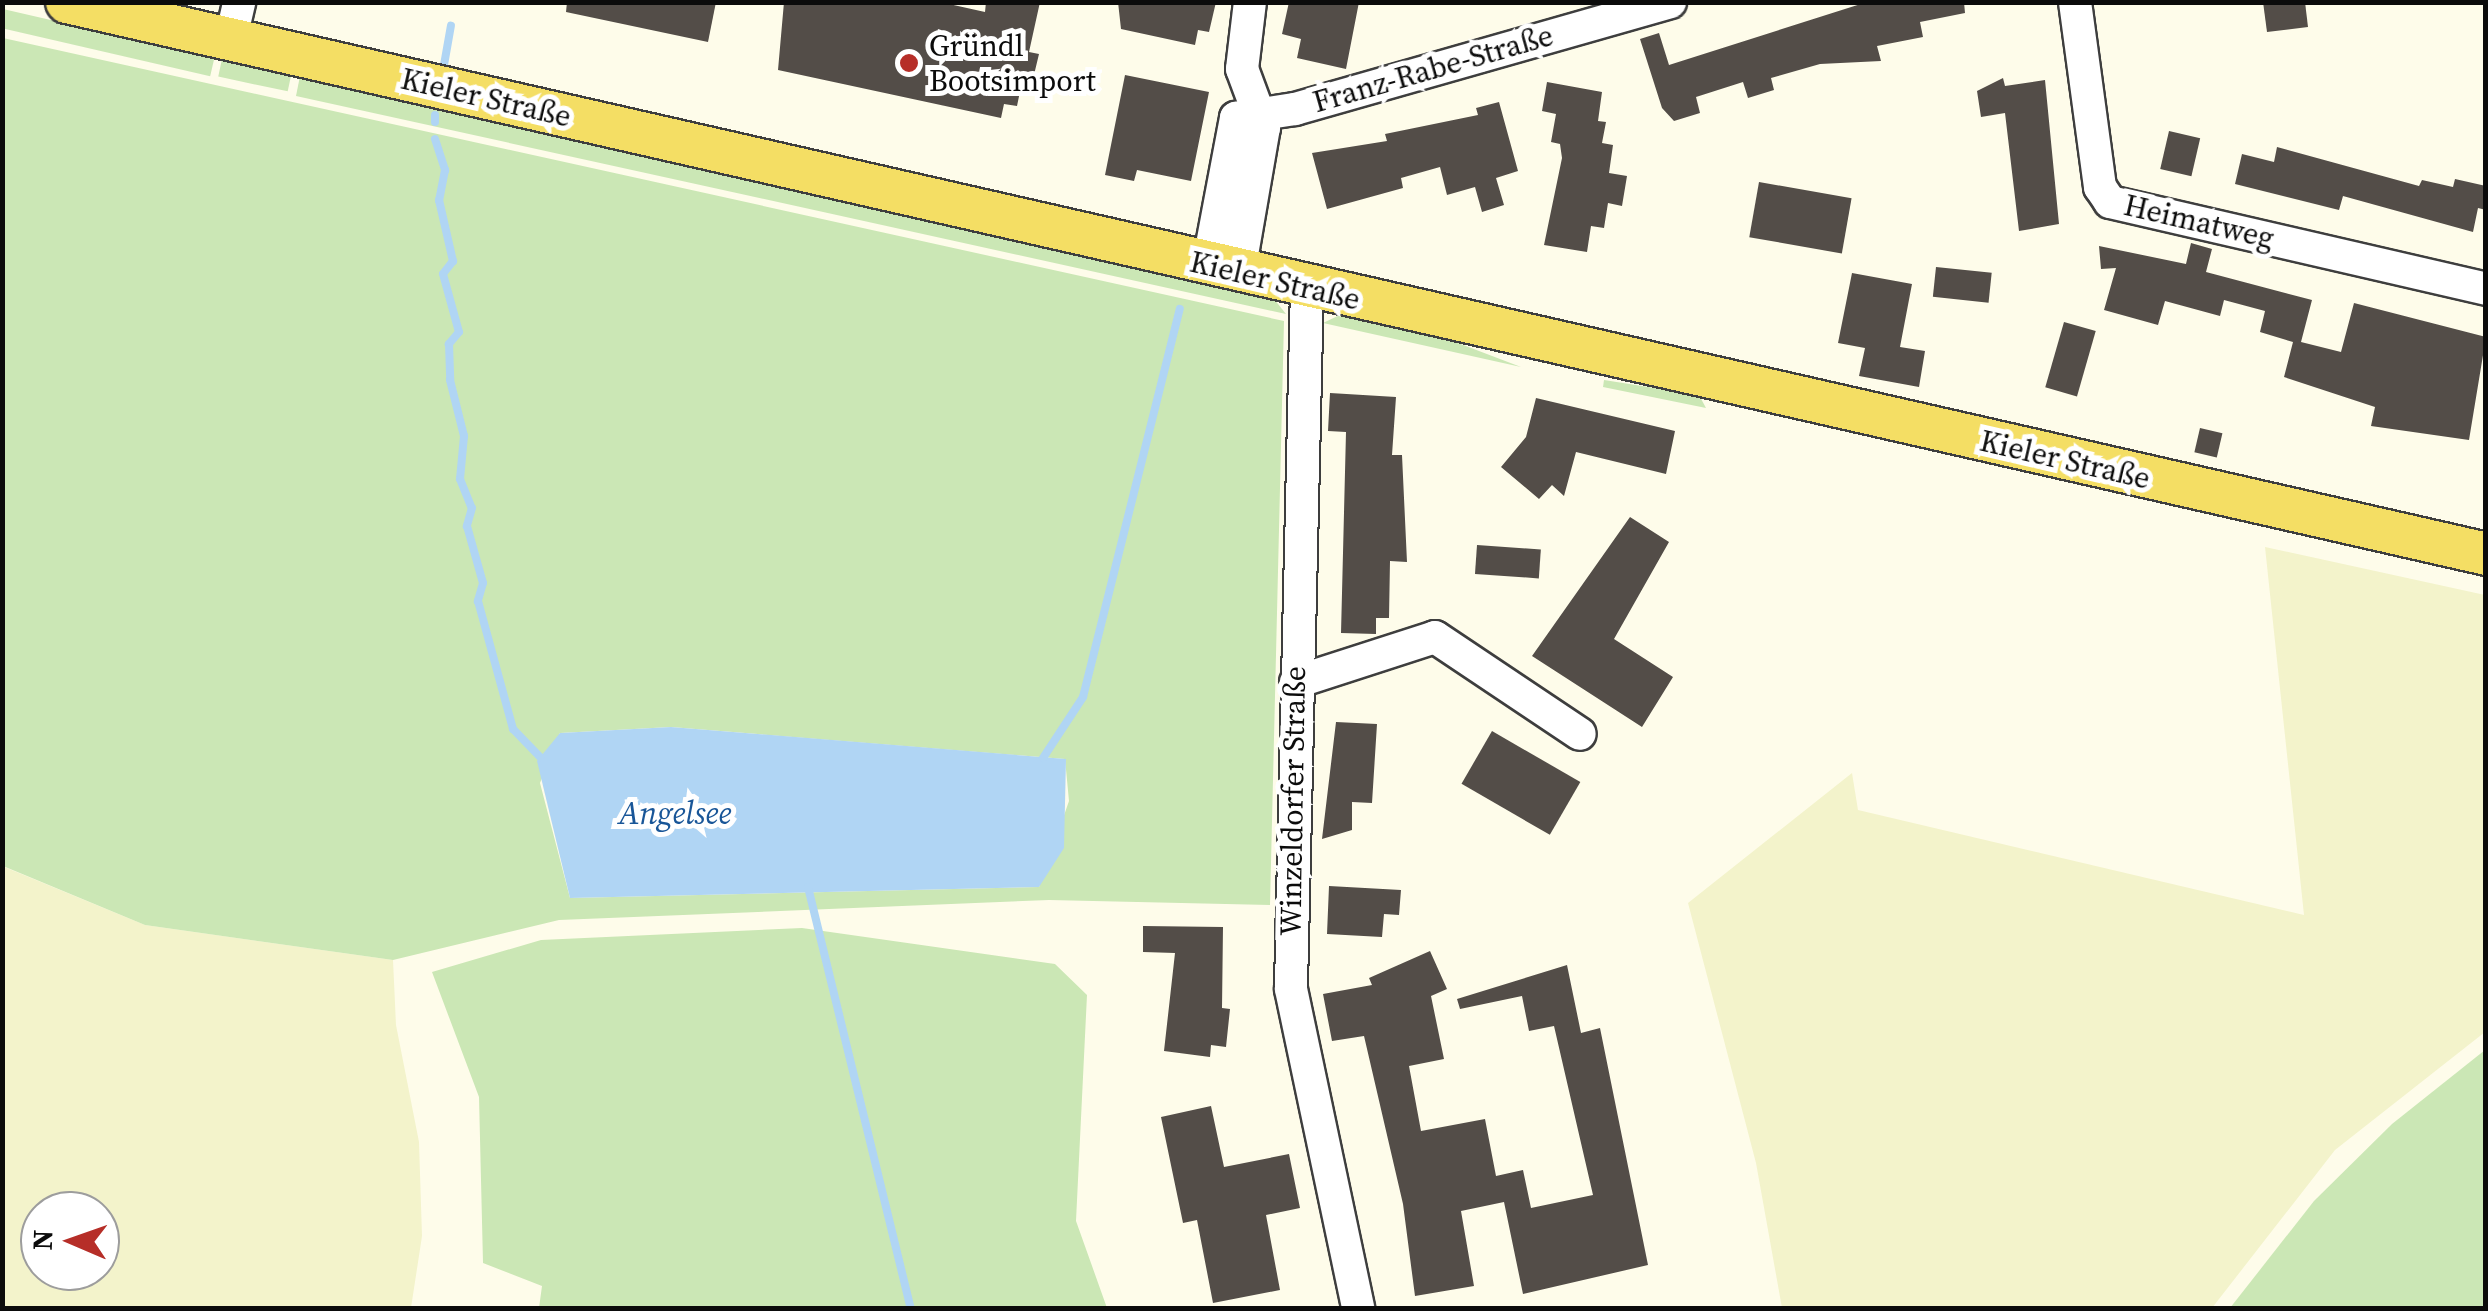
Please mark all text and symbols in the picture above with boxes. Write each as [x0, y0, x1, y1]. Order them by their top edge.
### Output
street label: Franz-Rabe-Straße [1309, 18, 1557, 120]
place label: Gründl Bootsimport [929, 28, 1096, 98]
marker: Gründl Bootsimport [898, 52, 920, 74]
street label: Kieler Straße [397, 61, 575, 135]
street label: Heimatweg [2121, 187, 2277, 257]
street label: Kieler Straße [1186, 244, 1364, 318]
street label: Kieler Straße [1976, 423, 2154, 497]
street label: Winzeldorfer Straße [1273, 666, 1313, 936]
water label: Angelsee [619, 794, 731, 832]
north arrow [20, 1191, 120, 1291]
text: N [23, 1229, 61, 1251]

